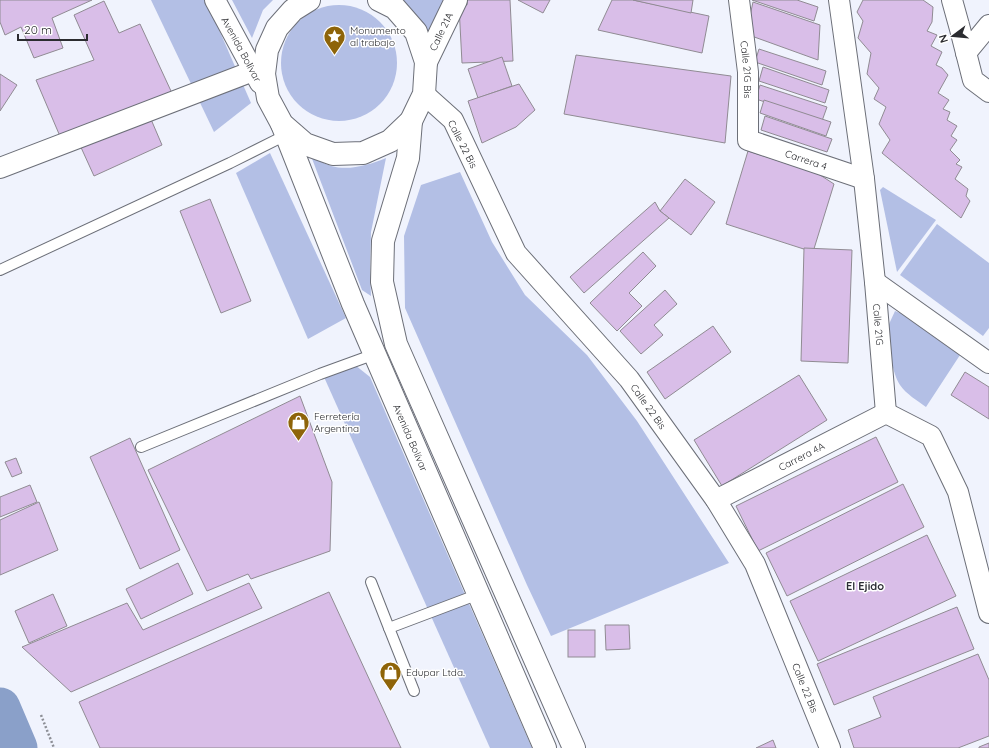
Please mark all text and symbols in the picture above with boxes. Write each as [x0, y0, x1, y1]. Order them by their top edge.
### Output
street label: Calle 21A [426, 10, 456, 53]
street label: Avenida Bolívar [218, 15, 264, 84]
scale bar [18, 16, 87, 42]
north arrow [933, 16, 973, 56]
text: 20 m [24, 22, 52, 37]
place icon: Monumento al trabajo [322, 23, 348, 56]
place label: Monumento al trabajo [350, 24, 406, 49]
text: N [936, 33, 951, 45]
street label: Calle 21G Bis [737, 40, 754, 99]
street label: Calle 22 Bis [445, 118, 480, 171]
street label: Carrera 4 [783, 147, 829, 173]
street label: Calle 21G [870, 303, 886, 346]
street label: Calle 22 Bis [628, 381, 669, 432]
street label: Avenida Bolívar [390, 402, 431, 474]
shop icon: Ferretería Argentina [286, 409, 312, 442]
place label: Ferretería Argentina [314, 410, 359, 435]
street label: Carrera 4A [776, 439, 827, 474]
district label: El Ejido [846, 579, 884, 593]
shop icon: Edupar Ltda. [377, 659, 403, 692]
street label: Calle 22 Bis [789, 661, 821, 715]
place label: Edupar Ltda. [406, 666, 465, 679]

